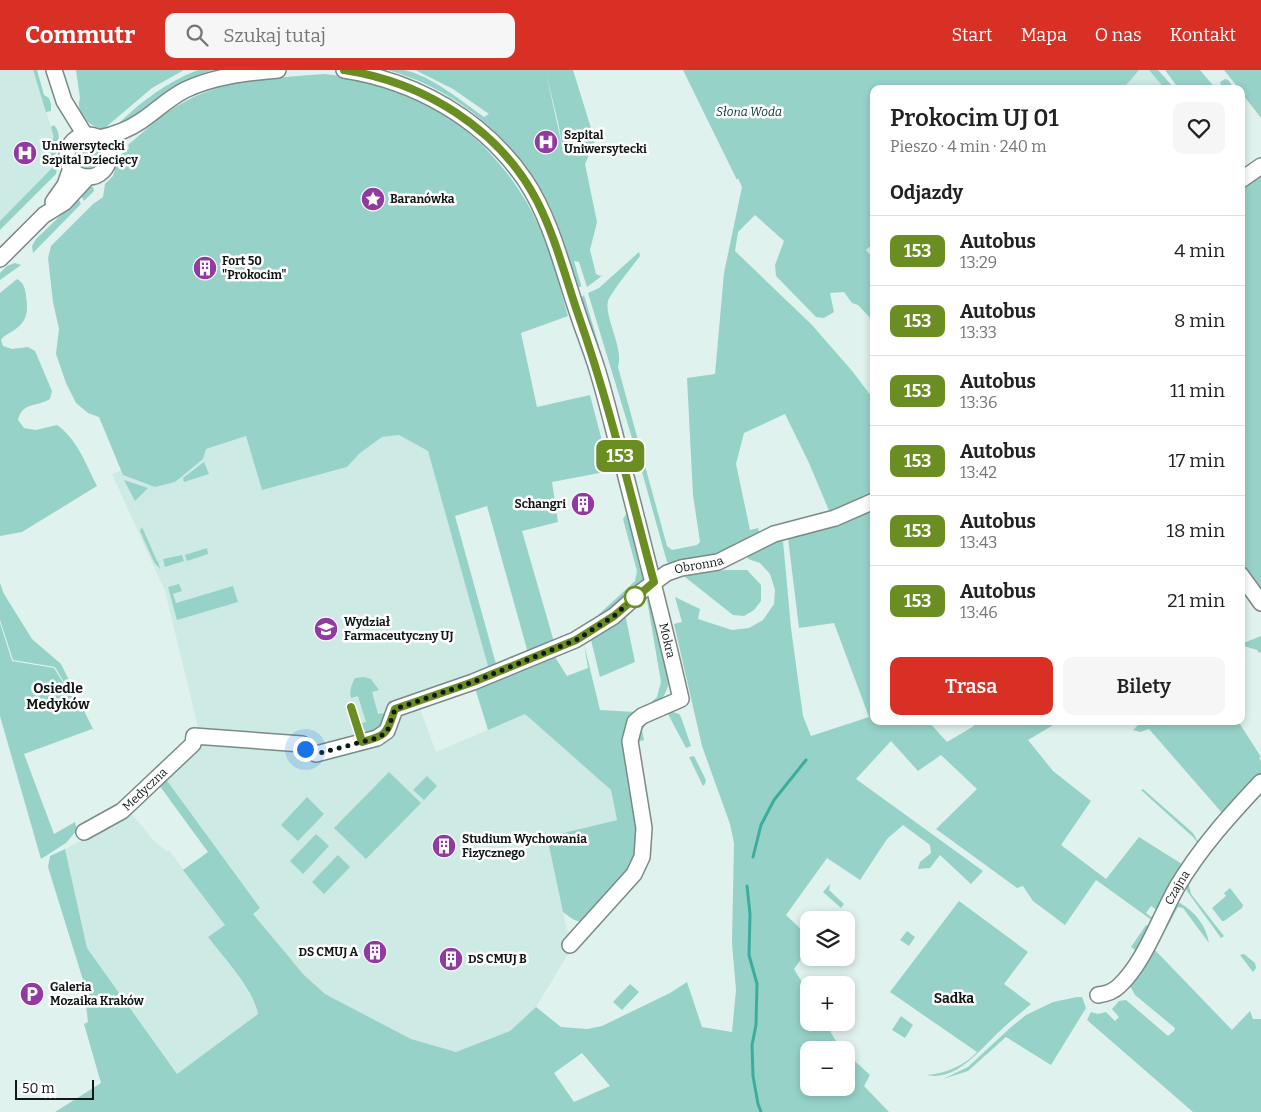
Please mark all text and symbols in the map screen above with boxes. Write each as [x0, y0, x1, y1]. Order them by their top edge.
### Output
search box [165, 13, 515, 58]
text: Commutr [25, 21, 135, 49]
icon: search [183, 21, 211, 49]
text: Szukaj tutaj [223, 24, 326, 47]
text: Start [951, 24, 993, 46]
text: Mapa [1021, 24, 1067, 46]
text: O nas [1095, 24, 1142, 46]
text: Kontakt [1170, 24, 1236, 46]
button: heart [1173, 102, 1225, 154]
text: Prokocim UJ 01 [890, 104, 1059, 132]
park label: Słona Woda [716, 105, 782, 119]
place label: Szpital Uniwersytecki [564, 128, 647, 156]
hospital icon: Szpital Uniwersytecki [533, 129, 559, 155]
text: Pieszo · 4 min · 240 m [890, 137, 1046, 156]
place label: Uniwersytecki Szpital Dziecięcy [42, 139, 138, 167]
hospital icon: Uniwersytecki Szpital Dziecięcy [12, 140, 38, 166]
text: Odjazdy [890, 181, 963, 204]
place icon: Baranówka [360, 186, 386, 212]
place label: Baranówka [390, 192, 455, 206]
text: Autobus [960, 230, 1036, 253]
text: 4 min [1174, 239, 1225, 262]
text: 153 [904, 240, 931, 262]
text: 13:29 [960, 253, 997, 272]
place label: Fort 50 "Prokocim" [222, 254, 287, 282]
building icon: Fort 50 "Prokocim" [192, 255, 218, 281]
text: Autobus [960, 300, 1036, 323]
text: 8 min [1174, 309, 1225, 332]
text: 153 [904, 310, 931, 332]
text: 13:33 [960, 323, 997, 342]
text: Autobus [960, 370, 1036, 393]
text: 11 min [1170, 379, 1225, 402]
text: 153 [904, 380, 931, 402]
text: 13:36 [960, 393, 998, 412]
line badge: 153 [591, 440, 649, 472]
text: Autobus [960, 440, 1036, 463]
text: 153 [606, 445, 634, 467]
text: 17 min [1168, 449, 1225, 472]
text: 153 [904, 450, 931, 472]
text: 13:42 [960, 463, 997, 482]
building icon: Schangri [570, 491, 596, 517]
place label: Schangri [515, 497, 566, 511]
text: Autobus [960, 510, 1036, 533]
text: 18 min [1166, 519, 1225, 542]
text: 153 [904, 520, 931, 542]
text: 13:43 [960, 533, 997, 552]
street label: Obronna [672, 553, 726, 577]
text: Autobus [960, 580, 1036, 603]
unlabelled marker [624, 586, 646, 608]
text: 21 min [1167, 589, 1225, 612]
text: 153 [904, 590, 931, 612]
text: 13:46 [960, 603, 998, 622]
place label: Wydział Farmaceutyczny UJ [344, 615, 454, 643]
school or university icon: Wydział Farmaceutyczny UJ [313, 616, 339, 642]
street label: Mokra [656, 622, 678, 660]
button: Trasa [890, 657, 1053, 715]
button: Bilety [1063, 657, 1225, 715]
district label: Osiedle Medyków [26, 680, 90, 713]
your location [293, 737, 318, 762]
street label: Medyczna [120, 765, 171, 814]
place label: Studium Wychowania Fizycznego [462, 832, 587, 860]
building icon: Studium Wychowania Fizycznego [431, 833, 457, 859]
street label: Czajna [1162, 867, 1193, 907]
map controls [800, 911, 855, 1096]
button: layers [800, 911, 855, 966]
building icon: DS CMUJ A [362, 939, 388, 965]
place label: DS CMUJ A [298, 945, 358, 959]
building icon: DS CMUJ B [438, 946, 464, 972]
place label: DS CMUJ B [468, 952, 527, 966]
button: + [800, 976, 855, 1031]
place label: Galeria Mozaika Kraków [50, 980, 145, 1008]
parking icon: Galeria Mozaika Kraków [19, 981, 45, 1007]
district label: Sadka [934, 990, 974, 1007]
button: − [800, 1041, 855, 1096]
scale bar [15, 1077, 94, 1100]
text: 50 m [22, 1080, 55, 1097]

